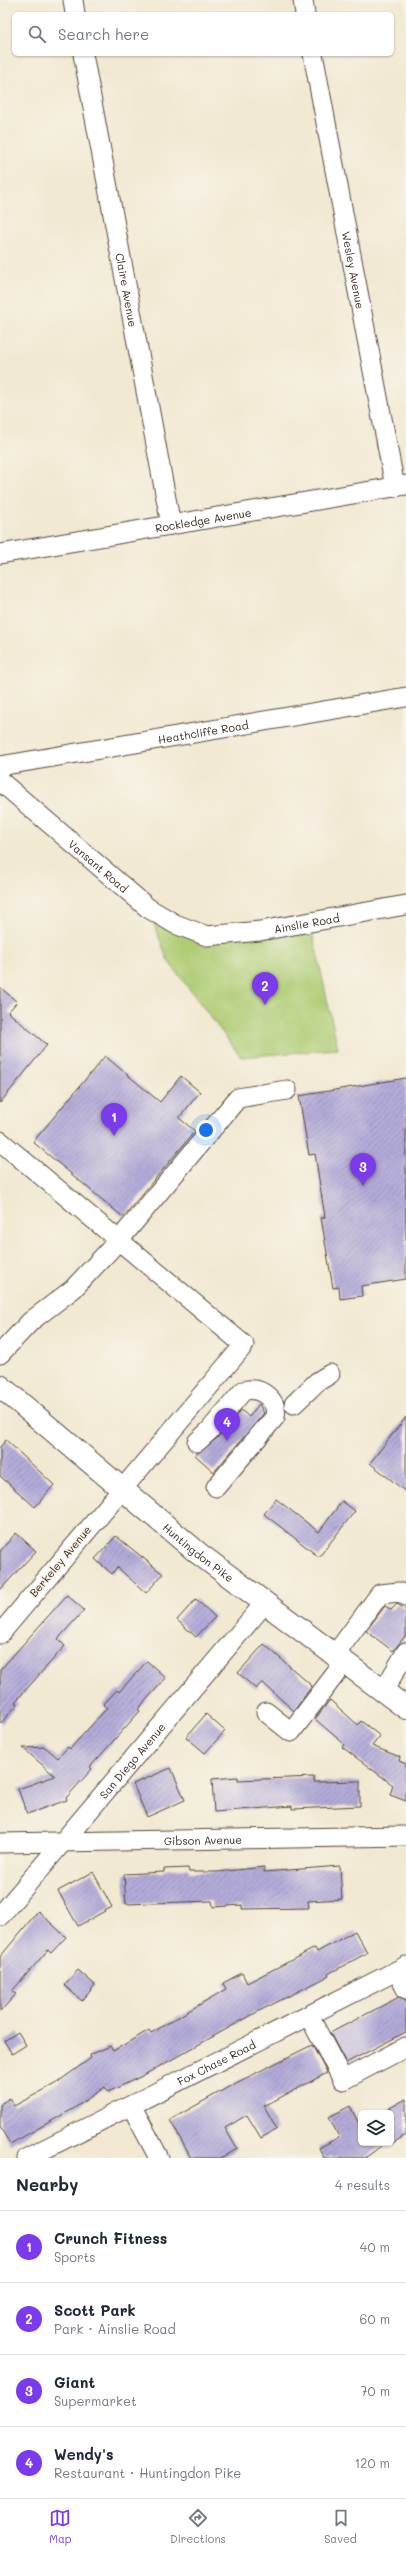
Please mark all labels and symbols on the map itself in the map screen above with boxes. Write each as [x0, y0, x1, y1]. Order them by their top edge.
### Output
street label: Wesley Avenue [339, 230, 369, 310]
street label: Claire Avenue [113, 252, 141, 328]
street label: Rockledge Avenue [154, 504, 252, 535]
street label: Heathcliffe Road [157, 716, 249, 747]
street label: Vansant Road [66, 836, 132, 896]
street label: Ainslie Road [272, 910, 340, 936]
pin: 2 [252, 972, 278, 1005]
pin: 1 [101, 1103, 127, 1136]
your location [196, 1120, 216, 1140]
pin: 3 [350, 1153, 376, 1186]
pin: 4 [214, 1408, 240, 1441]
street label: Huntingdon Pike [160, 1519, 237, 1585]
street label: Berkeley Avenue [26, 1522, 94, 1600]
street label: San Diego Avenue [95, 1719, 168, 1801]
street label: Gibson Avenue [164, 1831, 242, 1848]
street label: Fox Chase Road [174, 2036, 258, 2088]

